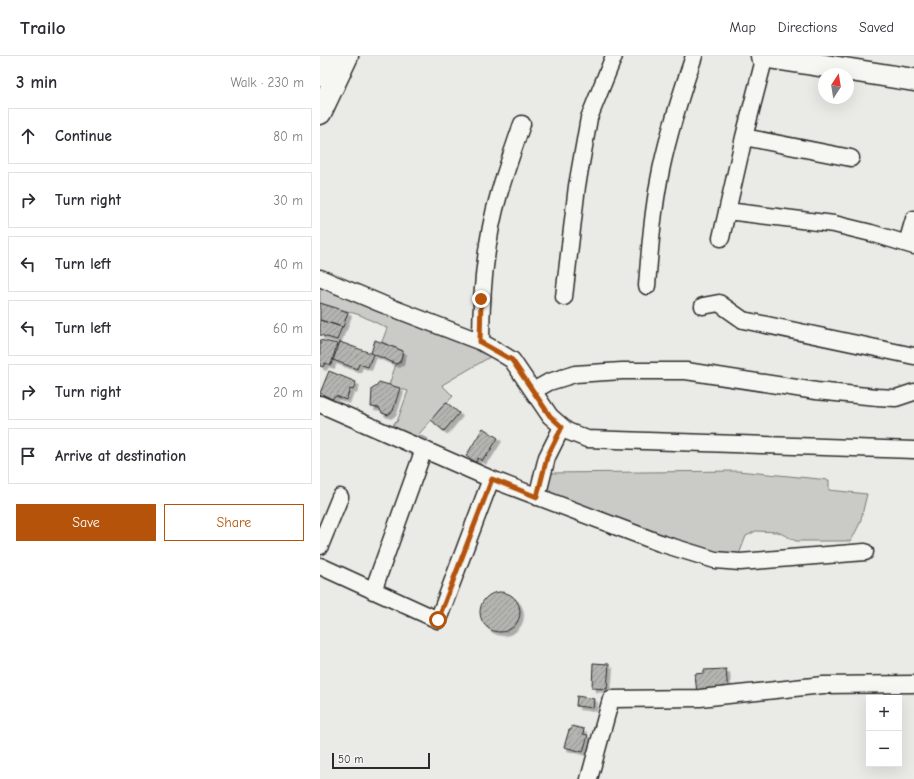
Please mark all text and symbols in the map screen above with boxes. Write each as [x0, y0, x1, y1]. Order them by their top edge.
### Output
text: Trailo [20, 17, 66, 39]
text: Map [729, 19, 756, 36]
text: Directions [778, 19, 837, 36]
text: Saved [859, 19, 894, 36]
north arrow [818, 68, 854, 104]
text: 3 min [16, 73, 57, 92]
text: Walk · 230 m [230, 75, 304, 90]
icon: ahead [17, 125, 39, 147]
text: Continue [55, 127, 112, 145]
text: 80 m [273, 129, 303, 144]
icon: right [17, 189, 39, 211]
text: Turn right [55, 191, 121, 209]
text: 30 m [273, 193, 303, 208]
icon: left [17, 253, 39, 275]
text: Turn left [55, 255, 111, 273]
text: 40 m [274, 257, 303, 272]
route end [472, 290, 490, 308]
icon: left [17, 317, 39, 339]
text: Turn left [55, 319, 111, 337]
text: 60 m [273, 321, 303, 336]
icon: right [17, 381, 39, 403]
text: Turn right [55, 383, 121, 401]
text: 20 m [273, 385, 303, 400]
icon: arrive [17, 445, 39, 467]
text: Arrive at destination [55, 447, 186, 465]
button: Save [16, 504, 156, 541]
button: Share [164, 504, 304, 541]
route start [429, 611, 447, 629]
map controls [866, 695, 902, 767]
button: + [866, 695, 902, 731]
button: − [866, 731, 902, 767]
scale bar [332, 751, 430, 770]
text: 50 m [338, 753, 363, 766]

